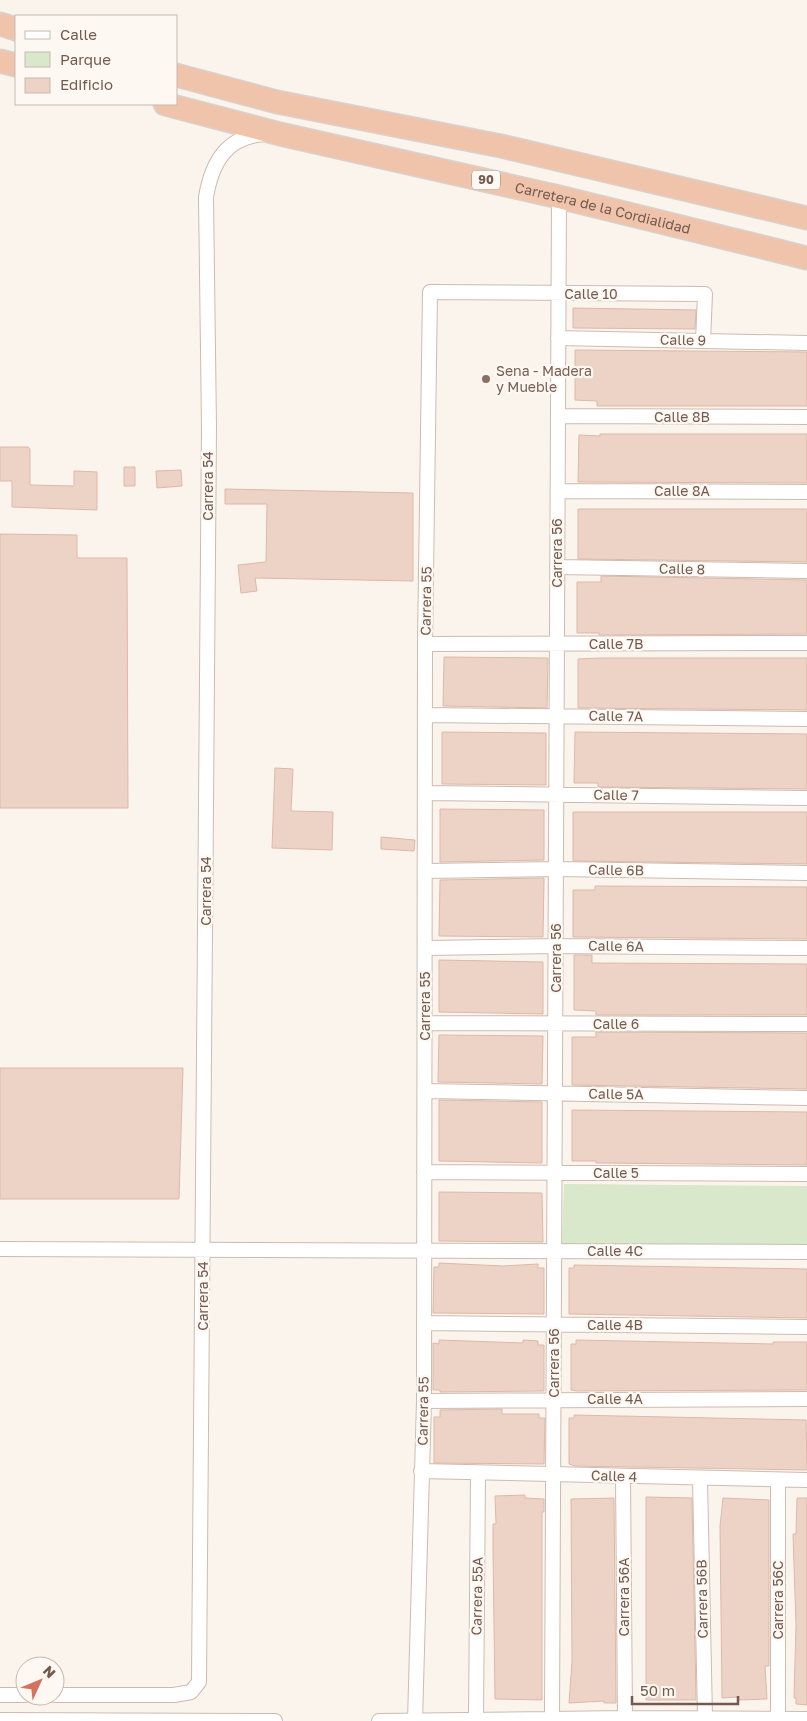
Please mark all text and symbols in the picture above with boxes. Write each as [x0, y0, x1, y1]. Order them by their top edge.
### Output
legend [15, 15, 178, 105]
text: Calle [60, 25, 97, 43]
text: Parque [60, 50, 111, 68]
text: Edificio [60, 75, 113, 93]
road number: 90 [472, 170, 500, 190]
street label: Carretera de la Cordialidad [513, 178, 692, 237]
street label: Calle 10 [564, 285, 618, 302]
street label: Calle 9 [660, 331, 706, 348]
place label: Sena - Madera y Mueble [496, 362, 592, 395]
marker: Sena - Madera y Mueble [480, 373, 492, 385]
street label: Calle 8B [654, 408, 710, 425]
street label: Carrera 54 [199, 451, 216, 521]
street label: Calle 8A [654, 482, 711, 499]
street label: Carrera 56 [548, 518, 565, 588]
street label: Calle 8 [659, 560, 705, 577]
street label: Carrera 55 [416, 566, 435, 636]
street label: Calle 7B [589, 635, 643, 652]
street label: Calle 7A [589, 707, 644, 724]
street label: Calle 7 [593, 786, 639, 803]
street label: Carrera 54 [197, 856, 214, 926]
street label: Calle 6B [588, 861, 644, 878]
street label: Carrera 56 [547, 923, 564, 993]
street label: Calle 6A [588, 937, 645, 954]
street label: Carrera 55 [416, 971, 433, 1041]
street label: Calle 6 [593, 1015, 639, 1032]
street label: Calle 5A [588, 1085, 644, 1102]
street label: Calle 5 [593, 1164, 639, 1181]
street label: Calle 4C [587, 1242, 643, 1259]
street label: Carrera 54 [194, 1261, 211, 1331]
street label: Calle 4B [587, 1316, 643, 1333]
street label: Carrera 56 [545, 1328, 562, 1398]
street label: Carrera 55 [413, 1376, 432, 1446]
street label: Calle 4A [587, 1390, 644, 1407]
street label: Calle 4 [591, 1466, 638, 1485]
street label: Carrera 55A [467, 1556, 486, 1635]
street label: Carrera 56A [615, 1557, 632, 1637]
street label: Carrera 56B [692, 1559, 711, 1639]
street label: Carrera 56C [769, 1560, 786, 1640]
north arrow [15, 1656, 65, 1706]
text: N [40, 1662, 60, 1681]
scale bar [632, 1674, 738, 1706]
text: 50 m [640, 1681, 675, 1699]

